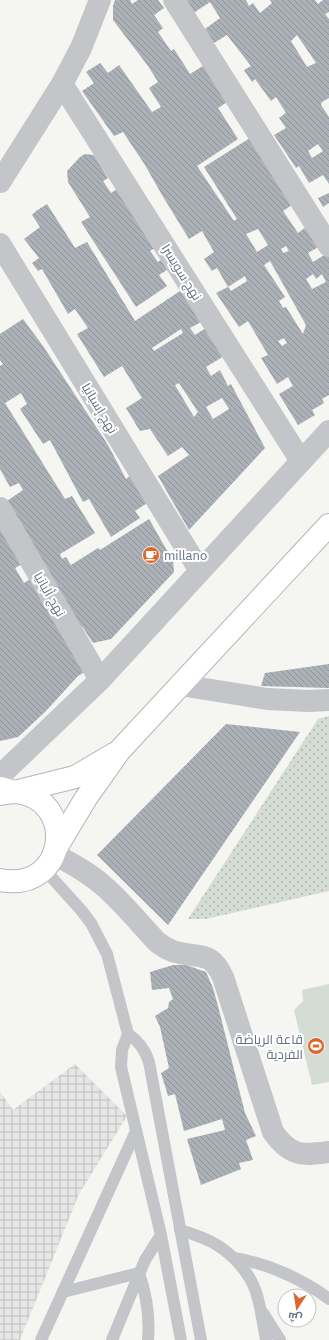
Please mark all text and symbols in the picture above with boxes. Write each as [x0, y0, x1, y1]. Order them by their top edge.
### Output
street label: نهج سويسرا [158, 241, 206, 304]
street label: نهج إسبانيا [78, 380, 121, 437]
cafe icon: millano [141, 545, 161, 565]
place label: millano [164, 547, 207, 564]
street label: نهج ألبانيا [30, 569, 69, 620]
place label: قاعة الرياضة الفردية [236, 1031, 303, 1063]
sports icon: قاعة الرياضة الفردية [306, 1036, 326, 1056]
north arrow [277, 1288, 317, 1328]
text: ش [287, 1309, 303, 1326]

